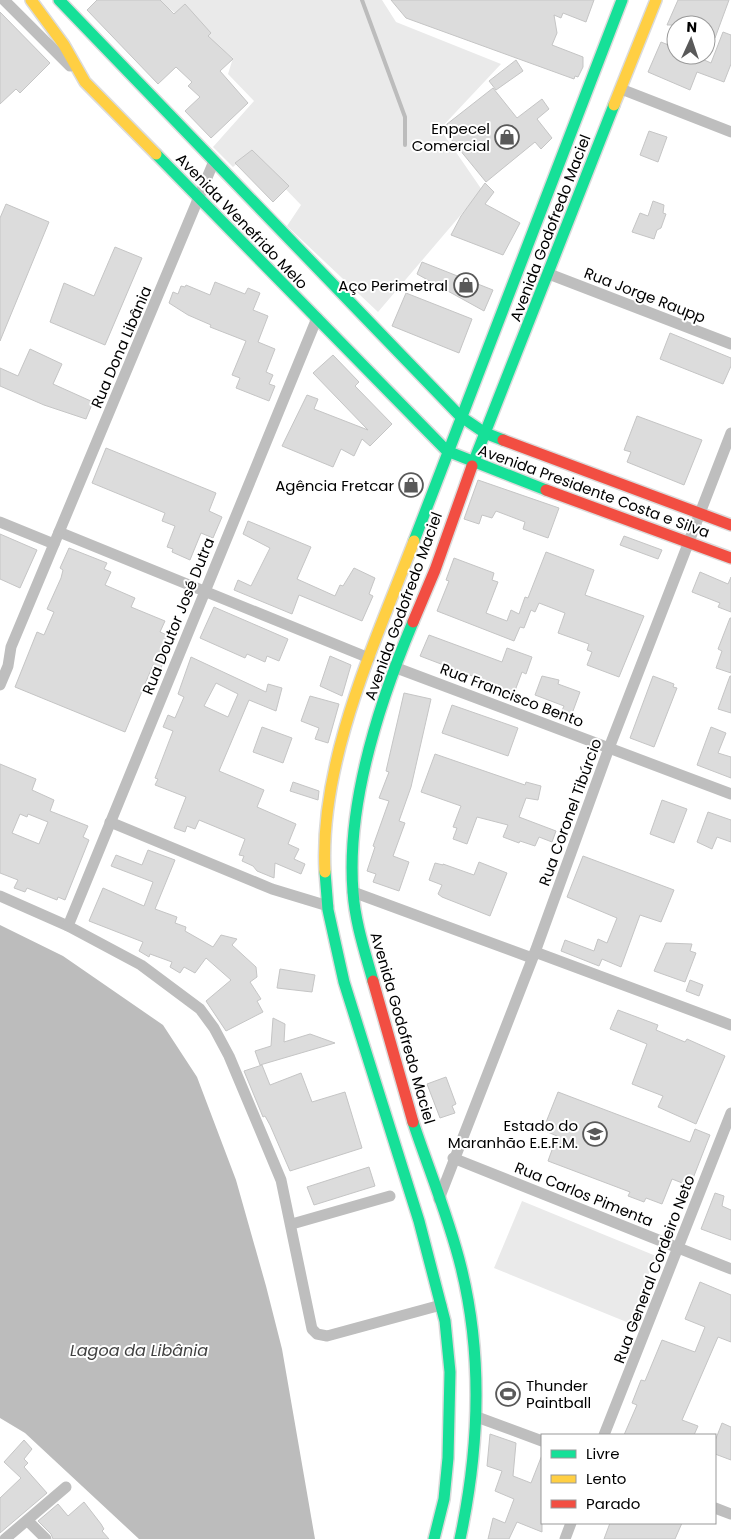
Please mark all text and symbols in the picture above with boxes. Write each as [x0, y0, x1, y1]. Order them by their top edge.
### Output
north arrow [666, 15, 716, 65]
text: N [686, 17, 697, 37]
place label: Enpecel Comercial [412, 118, 490, 156]
shop icon: Enpecel Comercial [494, 124, 520, 150]
street label: Avenida Godofredo Maciel [505, 131, 595, 325]
street label: Avenida Wenefrido Melo [171, 148, 313, 294]
street label: Rua Jorge Raupp [581, 262, 709, 328]
shop icon: Aço Perimetral [453, 272, 479, 298]
place label: Aço Perimetral [338, 275, 448, 296]
street label: Rua Dona Libânia [86, 283, 156, 411]
street label: Avenida Presidente Costa e Silva [475, 439, 713, 543]
shop icon: Agência Fretcar [398, 472, 424, 498]
place label: Agência Fretcar [275, 475, 394, 496]
street label: Avenida Godofredo Maciel [359, 509, 447, 703]
street label: Rua Doutor José Dutra [137, 534, 219, 698]
street label: Rua Francisco Bento [437, 658, 587, 732]
street label: Rua Coronel Tibúrcio [534, 735, 606, 889]
street label: Avenida Godofredo Maciel [366, 930, 440, 1126]
place label: Estado do Maranhão E.E.F.M. [448, 1115, 578, 1153]
school or university icon: Estado do Maranhão E.E.F.M. [582, 1121, 608, 1147]
street label: Rua Carlos Pimenta [512, 1157, 656, 1231]
street label: Rua General Cordeiro Neto [608, 1172, 700, 1366]
water label: Lagoa da Libânia [70, 1339, 208, 1362]
place label: Thunder Paintball [526, 1375, 591, 1413]
sports icon: Thunder Paintball [495, 1381, 521, 1407]
legend [541, 1434, 716, 1524]
text: Livre [586, 1443, 619, 1464]
text: Lento [586, 1468, 626, 1489]
text: Parado [586, 1493, 640, 1514]

